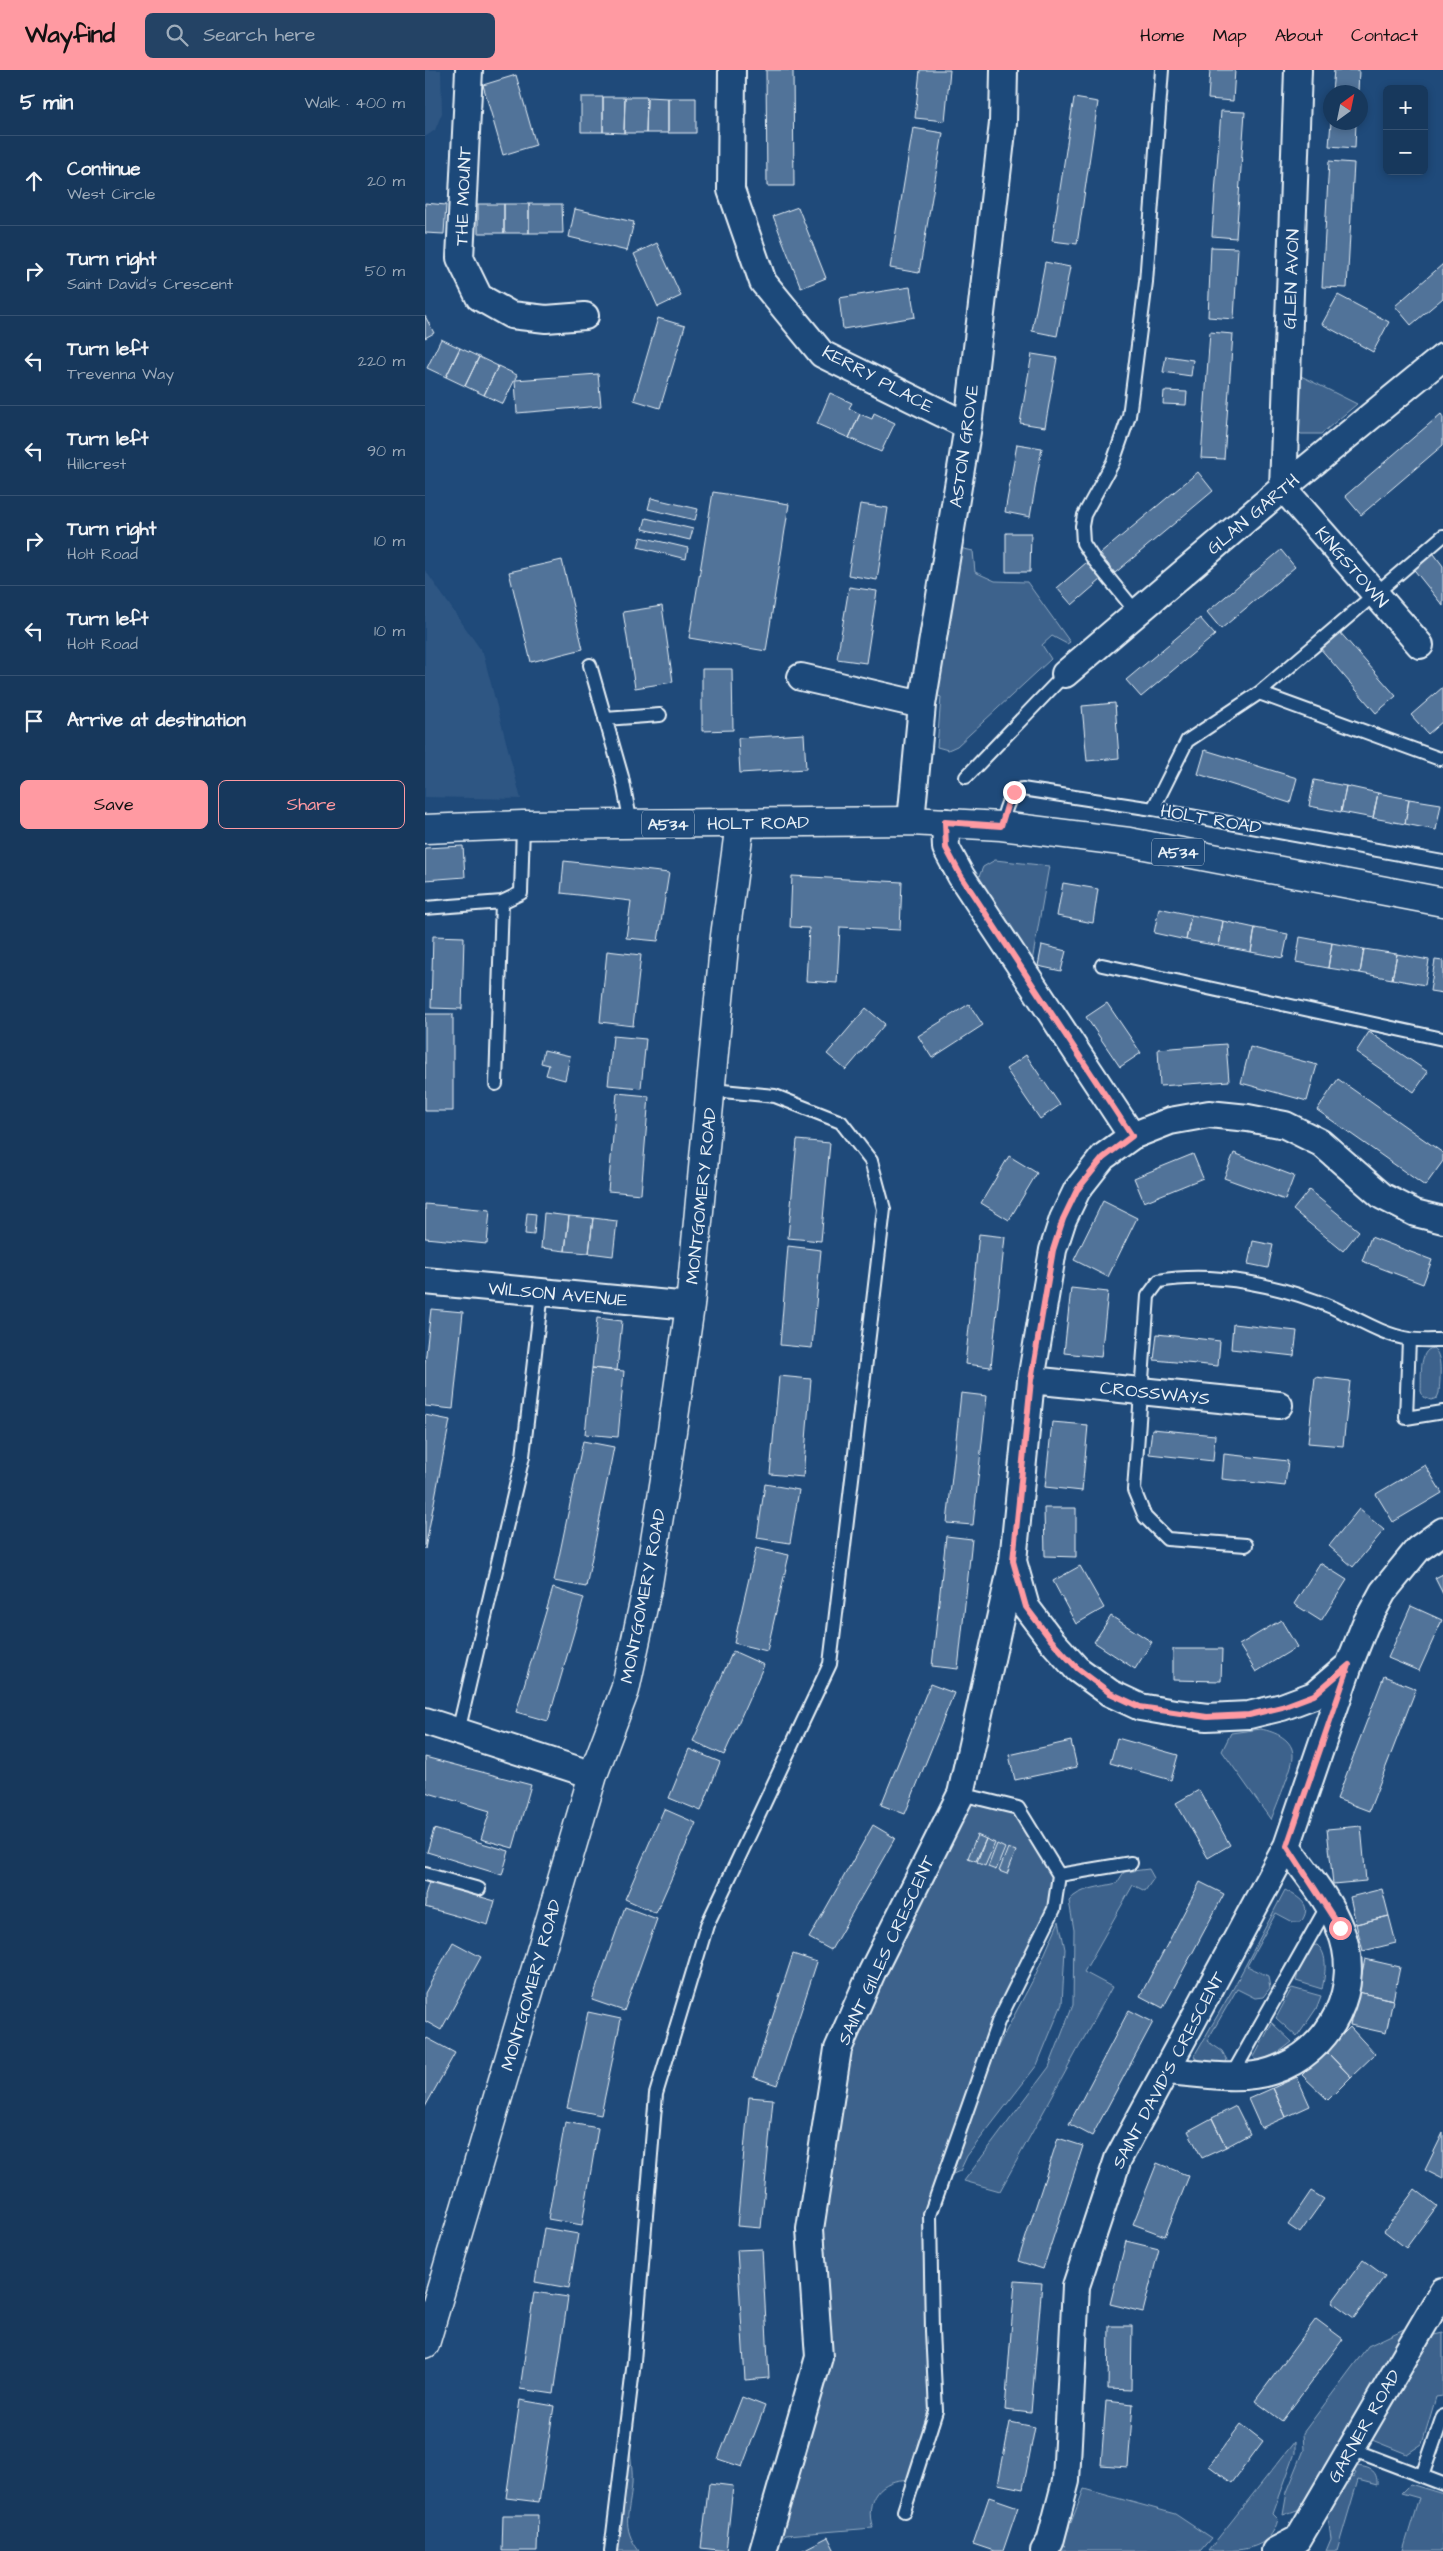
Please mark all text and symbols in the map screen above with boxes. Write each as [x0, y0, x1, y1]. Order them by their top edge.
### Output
search box [145, 13, 495, 58]
text: Wayfind [25, 18, 115, 52]
icon: search [163, 21, 191, 49]
text: Search here [203, 22, 315, 49]
text: Home [1140, 23, 1185, 48]
text: Map [1213, 23, 1247, 48]
text: About [1275, 23, 1323, 48]
text: Contact [1351, 23, 1418, 48]
north arrow [1323, 85, 1368, 130]
map controls [1383, 85, 1428, 175]
button: + [1383, 85, 1428, 130]
text: 5 min [20, 88, 73, 117]
text: Walk · 400 m [304, 92, 405, 114]
button: − [1383, 130, 1428, 175]
street label: THE MOUNT [449, 145, 478, 246]
text: Continue [67, 156, 141, 183]
icon: ahead [20, 167, 48, 195]
text: 20 m [367, 170, 405, 192]
text: West Circle [67, 183, 155, 205]
street label: GLEN AVON [1277, 228, 1306, 330]
text: Turn right [67, 246, 156, 273]
icon: right [20, 257, 48, 285]
text: 50 m [365, 260, 405, 282]
text: Saint David's Crescent [67, 273, 233, 295]
text: Turn left [67, 336, 148, 363]
street label: KERRY PLACE [818, 340, 938, 419]
icon: left [20, 347, 48, 375]
text: 220 m [358, 350, 405, 372]
text: Trevenna Way [67, 363, 174, 385]
street label: ASTON GROVE [943, 383, 986, 509]
text: Turn left [67, 426, 148, 453]
icon: left [20, 437, 48, 465]
text: 90 m [367, 440, 405, 462]
text: Hillcrest [67, 453, 126, 475]
street label: GLAN GARTH [1202, 468, 1305, 561]
text: Turn right [67, 516, 156, 543]
street label: KINGSTOWN [1309, 521, 1394, 613]
icon: right [20, 527, 48, 555]
text: 10 m [374, 530, 405, 552]
text: Holt Road [67, 543, 138, 565]
text: Turn left [67, 606, 148, 633]
icon: left [20, 617, 48, 645]
text: 10 m [374, 620, 405, 642]
text: Holt Road [67, 633, 138, 655]
icon: arrive [20, 707, 48, 735]
text: Arrive at destination [67, 707, 246, 734]
button: Save [20, 780, 208, 829]
button: Share [218, 780, 405, 829]
route end [1003, 781, 1026, 804]
street label: HOLT ROAD [1159, 798, 1264, 841]
street label: HOLT ROAD [707, 810, 810, 837]
road number: A534 [642, 811, 694, 838]
road number: A534 [1152, 839, 1204, 866]
street label: MONTGOMERY ROAD [680, 1106, 723, 1286]
street label: WILSON AVENUE [487, 1276, 629, 1313]
street label: CROSSWAYS [1099, 1375, 1211, 1412]
street label: MONTGOMERY ROAD [614, 1506, 673, 1685]
street label: SAINT GILES CRESCENT [832, 1851, 942, 2049]
street label: MONTGOMERY ROAD [495, 1896, 568, 2074]
route start [1329, 1917, 1352, 1940]
street label: SAINT DAVID'S CRESCENT [1106, 1967, 1231, 2173]
street label: GARNER ROAD [1322, 2365, 1407, 2487]

